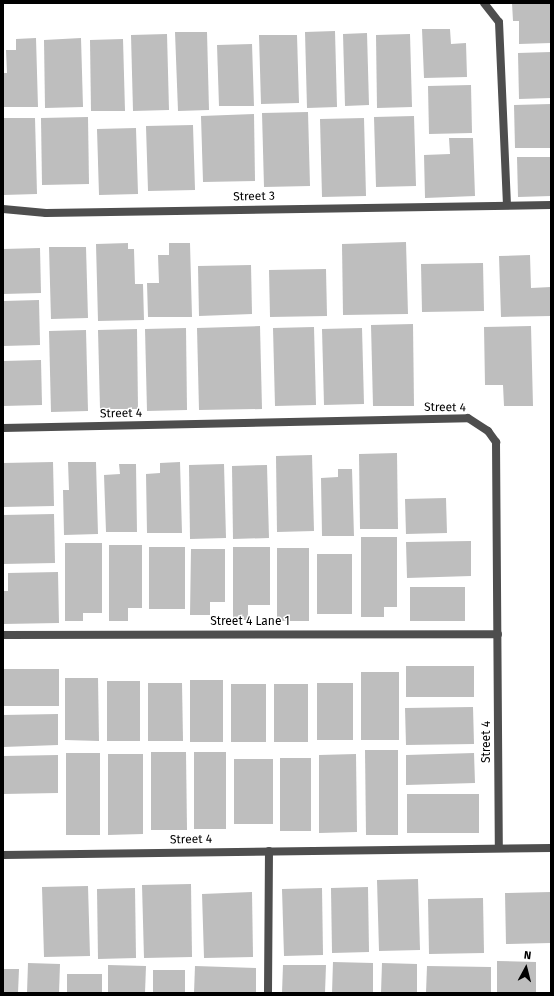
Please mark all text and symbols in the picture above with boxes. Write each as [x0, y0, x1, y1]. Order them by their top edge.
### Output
street label: Street 3 [233, 189, 275, 205]
street label: Street 4 [424, 400, 466, 416]
street label: Street 4 [100, 406, 142, 422]
street label: Street 4 Lane 1 [210, 615, 290, 629]
street label: Street 4 [480, 721, 494, 763]
street label: Street 4 [170, 832, 212, 848]
north arrow [506, 948, 546, 988]
text: N [523, 949, 532, 962]

